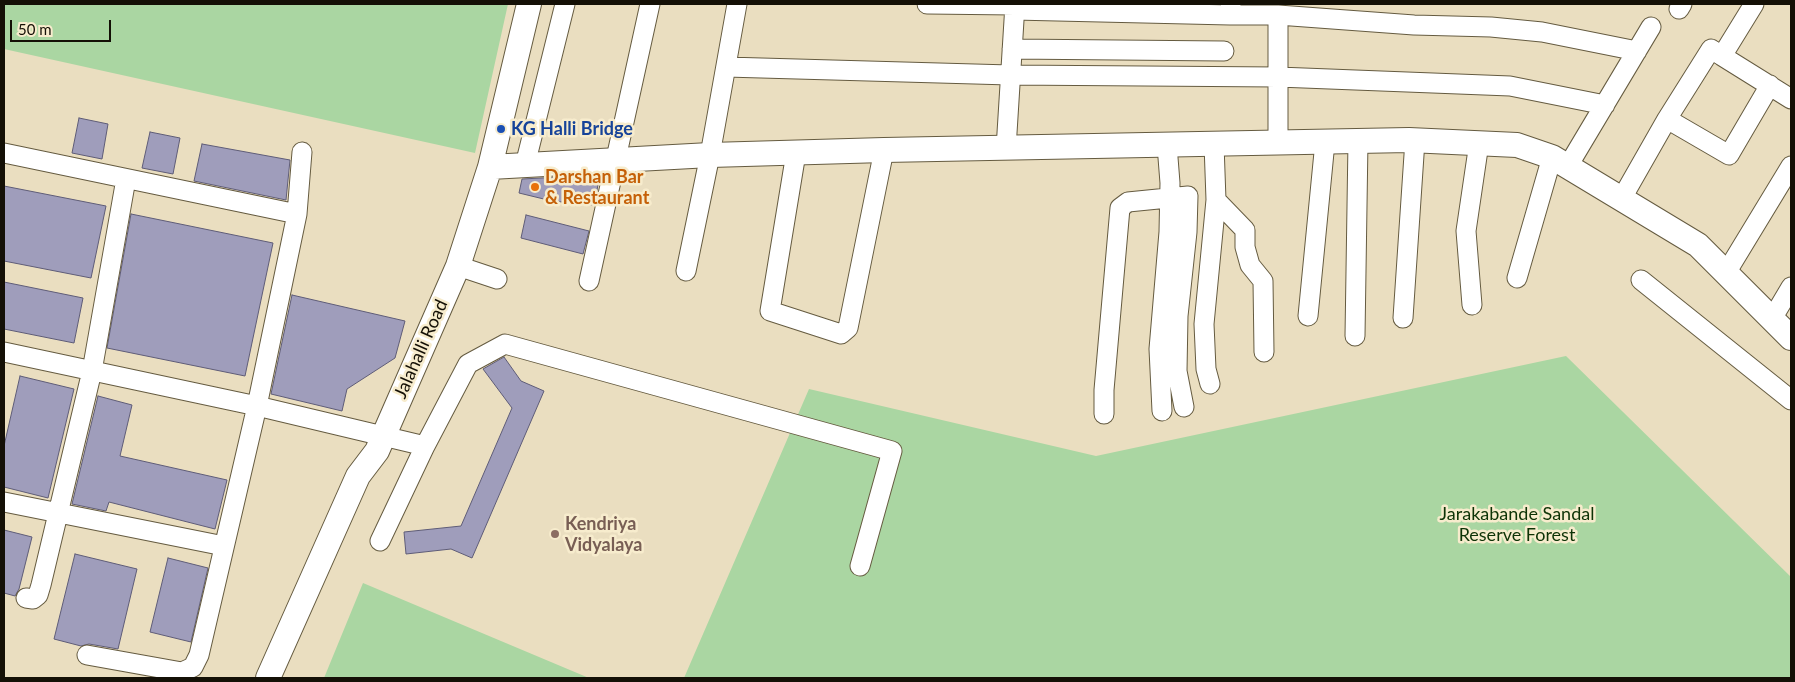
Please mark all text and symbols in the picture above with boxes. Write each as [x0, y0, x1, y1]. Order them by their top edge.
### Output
scale bar [12, 10, 114, 42]
text: 50 m [18, 20, 52, 38]
place label: KG Halli Bridge [511, 118, 633, 140]
marker: KG Halli Bridge [495, 123, 507, 135]
place label: Darshan Bar & Restaurant [545, 166, 649, 208]
marker: Darshan Bar & Restaurant [529, 181, 541, 193]
street label: Jalahalli Road [390, 296, 452, 402]
park label: Jarakabande Sandal Reserve Forest [1440, 503, 1594, 546]
place label: Kendriya Vidyalaya [565, 513, 642, 556]
marker: Kendriya Vidyalaya [549, 528, 561, 540]

